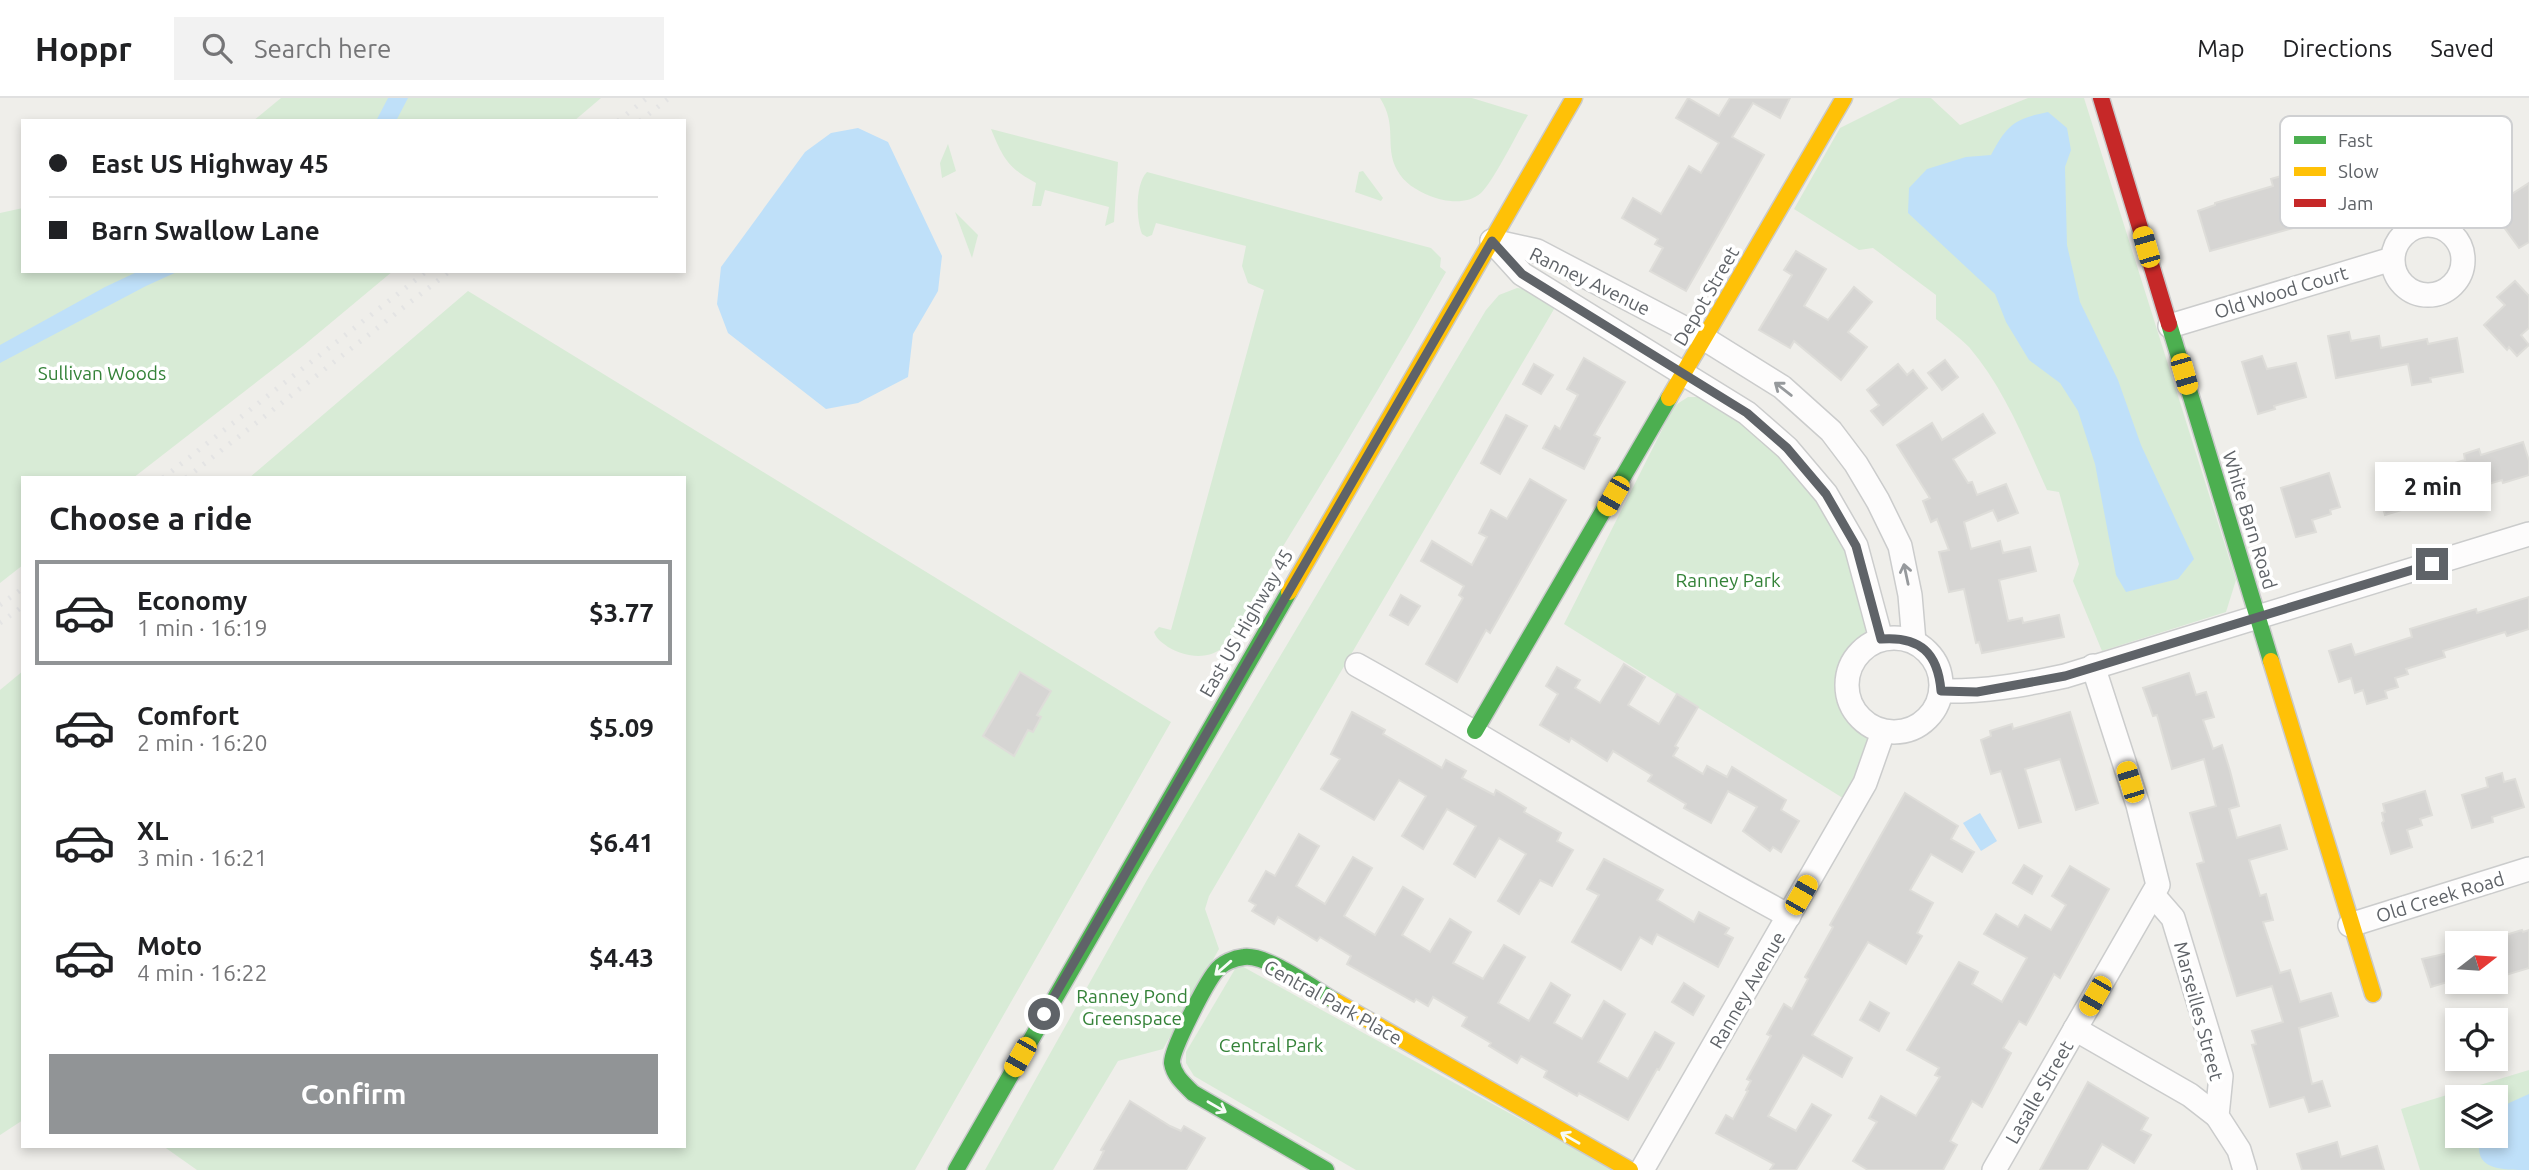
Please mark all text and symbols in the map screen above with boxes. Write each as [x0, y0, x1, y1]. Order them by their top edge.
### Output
search box [174, 17, 664, 80]
icon: search [198, 29, 236, 67]
text: Hoppr [35, 30, 132, 67]
text: Search here [254, 34, 391, 63]
text: Map [2197, 35, 2244, 62]
text: Directions [2282, 35, 2392, 62]
text: Saved [2430, 35, 2494, 62]
legend [2280, 116, 2512, 228]
text: Fast [2338, 129, 2373, 151]
text: East US Highway 45 [91, 149, 329, 178]
text: Slow [2338, 160, 2379, 182]
text: Jam [2338, 192, 2374, 214]
text: Barn Swallow Lane [91, 216, 320, 245]
car [2131, 224, 2162, 270]
street label: Ranney Avenue [1526, 242, 1654, 320]
street label: Depot Street [1669, 242, 1744, 350]
street label: Old Wood Court [2212, 261, 2351, 323]
car [2169, 351, 2200, 397]
park label: Sullivan Woods [38, 362, 166, 384]
one-way arrow [1774, 382, 1792, 397]
street label: White Barn Road [2219, 448, 2281, 592]
callout: 2 min [2374, 462, 2490, 512]
car [1594, 473, 1633, 519]
text: 2 min [2404, 474, 2462, 499]
text: Choose a ride [49, 500, 252, 536]
street label: East US Highway 45 [1195, 545, 1297, 701]
route end [2416, 548, 2448, 580]
one-way arrow [1898, 563, 1912, 586]
park label: Ranney Park [1675, 569, 1781, 591]
icon: car [53, 581, 116, 644]
text: Economy [137, 586, 247, 615]
text: $3.77 [589, 598, 654, 627]
text: 1 min · 16:19 [137, 615, 268, 640]
icon: car [53, 696, 116, 759]
text: Comfort [137, 701, 240, 730]
text: $5.09 [589, 713, 654, 742]
text: 2 min · 16:20 [137, 730, 268, 755]
car [2114, 759, 2147, 805]
icon: car [53, 811, 116, 874]
text: XL [137, 816, 168, 845]
text: $6.41 [589, 828, 654, 857]
text: 3 min · 16:21 [137, 845, 268, 870]
street label: Old Creek Road [2373, 867, 2507, 927]
car [1782, 872, 1821, 918]
icon: car [53, 926, 116, 989]
street label: Ranney Avenue [1705, 928, 1789, 1052]
text: Moto [137, 931, 202, 960]
north arrow [2445, 931, 2508, 994]
map controls [2445, 931, 2508, 1148]
street label: Marseilles Street [2170, 939, 2228, 1083]
text: $4.43 [589, 943, 654, 972]
street label: Central Park Place [1260, 955, 1406, 1049]
one-way arrow [1214, 959, 1232, 975]
text: 4 min · 16:22 [137, 960, 268, 985]
car [2076, 973, 2115, 1019]
park label: Ranney Pond Greenspace [1076, 985, 1188, 1029]
route start [1028, 998, 1060, 1030]
button: locate [2445, 1008, 2508, 1071]
car [1001, 1034, 1040, 1080]
park label: Central Park [1219, 1034, 1323, 1056]
street label: Lasalle Street [2001, 1036, 2078, 1147]
button: Confirm [49, 1054, 658, 1134]
button: layers [2445, 1085, 2508, 1148]
one-way arrow [1207, 1100, 1227, 1114]
one-way arrow [1561, 1130, 1581, 1144]

